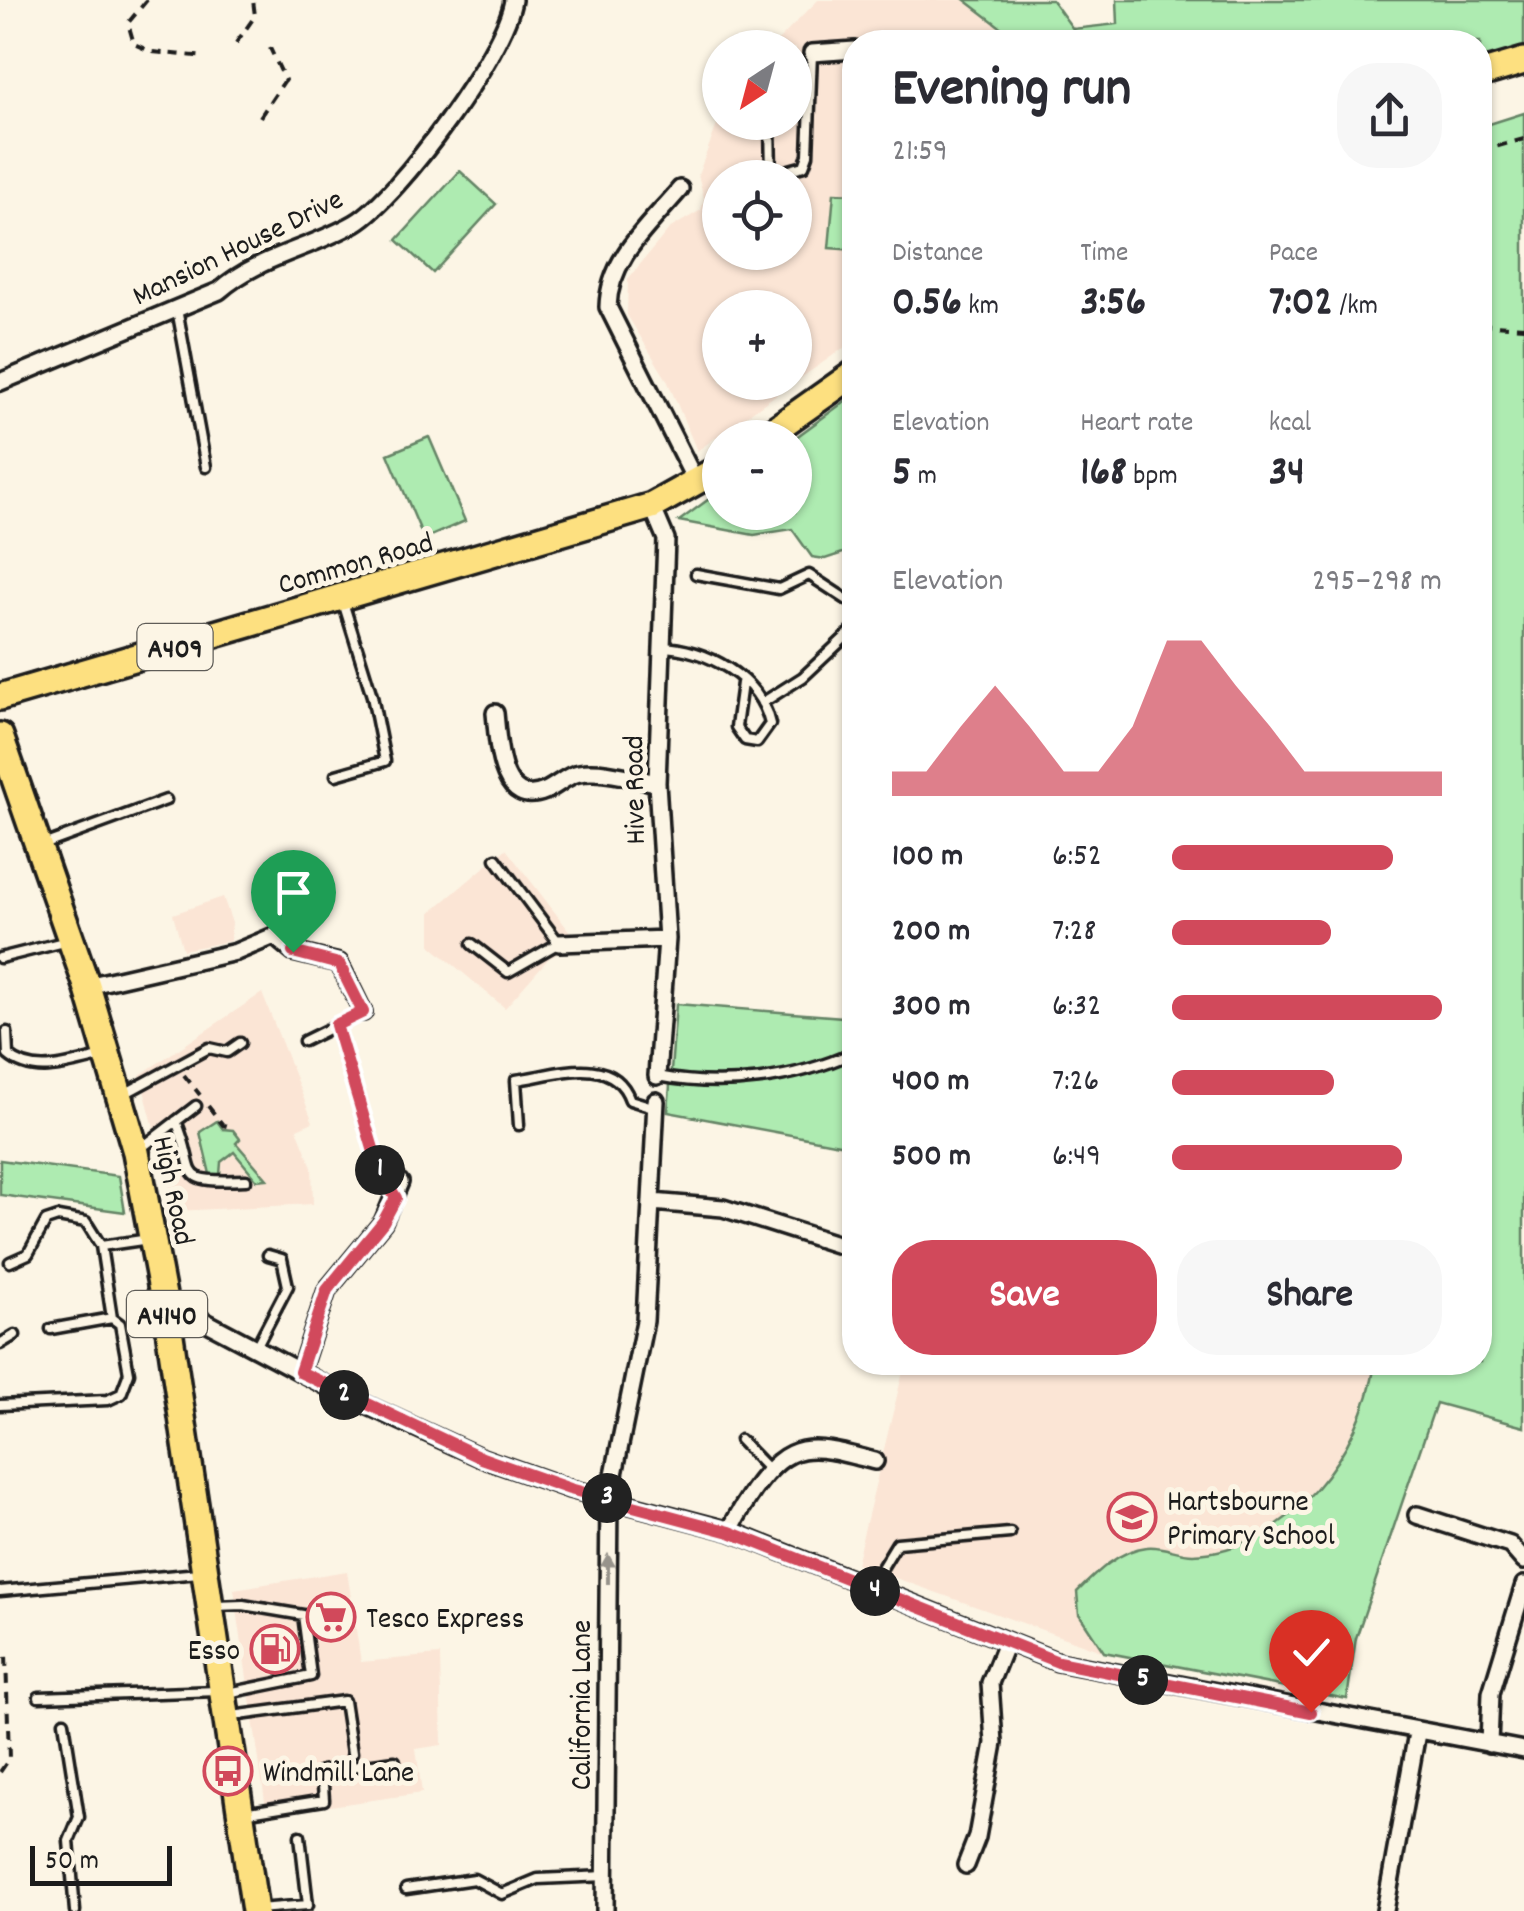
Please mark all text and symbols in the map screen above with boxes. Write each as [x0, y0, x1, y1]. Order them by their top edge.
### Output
north arrow [702, 30, 812, 140]
map controls [702, 30, 812, 530]
text: Evening run [892, 53, 1131, 132]
button: share [1337, 63, 1442, 168]
text: 21:59 [892, 130, 948, 176]
button: locate [702, 160, 812, 270]
street label: Mansion House Drive [126, 180, 352, 320]
text: Distance [892, 235, 983, 275]
text: Time [1080, 235, 1128, 275]
text: Pace [1269, 235, 1318, 275]
text: 0.56 [892, 275, 962, 335]
text: 3:56 [1080, 275, 1146, 335]
text: 7:02 [1269, 275, 1333, 335]
text: km [962, 288, 999, 328]
text: /km [1333, 288, 1378, 328]
button: + [702, 290, 812, 400]
text: Elevation [892, 405, 989, 445]
text: Heart rate [1080, 405, 1193, 445]
text: kcal [1269, 405, 1311, 445]
button: − [702, 420, 812, 530]
text: 5 [892, 445, 911, 505]
text: 168 [1080, 445, 1127, 505]
text: 34 [1269, 445, 1305, 505]
text: m [911, 458, 937, 498]
text: bpm [1127, 458, 1178, 498]
street label: Common Road [274, 524, 439, 609]
text: Elevation [892, 560, 1003, 606]
text: 295–298 m [1312, 560, 1442, 606]
road number: A409 [138, 624, 212, 670]
street label: Hive Road [615, 735, 660, 845]
text: 100 m [892, 835, 963, 881]
text: 6:52 [1052, 835, 1102, 881]
pin [251, 850, 336, 953]
icon: arrive [266, 865, 321, 920]
text: 200 m [892, 910, 970, 956]
text: 7:28 [1052, 910, 1096, 956]
text: 300 m [892, 985, 970, 1031]
text: 6:32 [1052, 985, 1101, 1031]
text: 400 m [892, 1060, 969, 1106]
text: 7:26 [1052, 1060, 1099, 1106]
street label: High Road [138, 1132, 203, 1250]
text: 500 m [892, 1135, 971, 1181]
text: 6:49 [1052, 1135, 1101, 1181]
pin: 1 [355, 1145, 405, 1195]
text: 1 [377, 1150, 383, 1190]
button: Save [892, 1240, 1157, 1355]
button: Share [1177, 1240, 1442, 1355]
road number: A4140 [127, 1291, 207, 1337]
pin: 2 [319, 1370, 369, 1420]
text: 2 [338, 1375, 350, 1415]
pin: 3 [582, 1473, 632, 1523]
text: 3 [601, 1478, 613, 1518]
place label: Hartsbourne Primary School [1167, 1483, 1335, 1560]
school or university icon: Hartsbourne Primary School [1106, 1491, 1158, 1543]
one-way arrow [600, 1552, 616, 1584]
pin: 4 [850, 1566, 900, 1616]
text: 4 [869, 1571, 881, 1611]
supermarket icon: Tesco Express [305, 1591, 357, 1643]
place label: Tesco Express [366, 1600, 524, 1643]
pin [1269, 1610, 1354, 1713]
street label: California Lane [563, 1620, 606, 1790]
fuel station icon: Esso [249, 1623, 301, 1675]
icon: check [1284, 1625, 1339, 1680]
place label: Esso [188, 1632, 240, 1675]
pin: 5 [1118, 1655, 1168, 1705]
text: 5 [1137, 1660, 1149, 1700]
bus stop icon: Windmill Lane [202, 1745, 254, 1797]
place label: Windmill Lane [263, 1754, 414, 1797]
scale bar [30, 1841, 172, 1886]
text: 50 m [45, 1843, 99, 1883]

